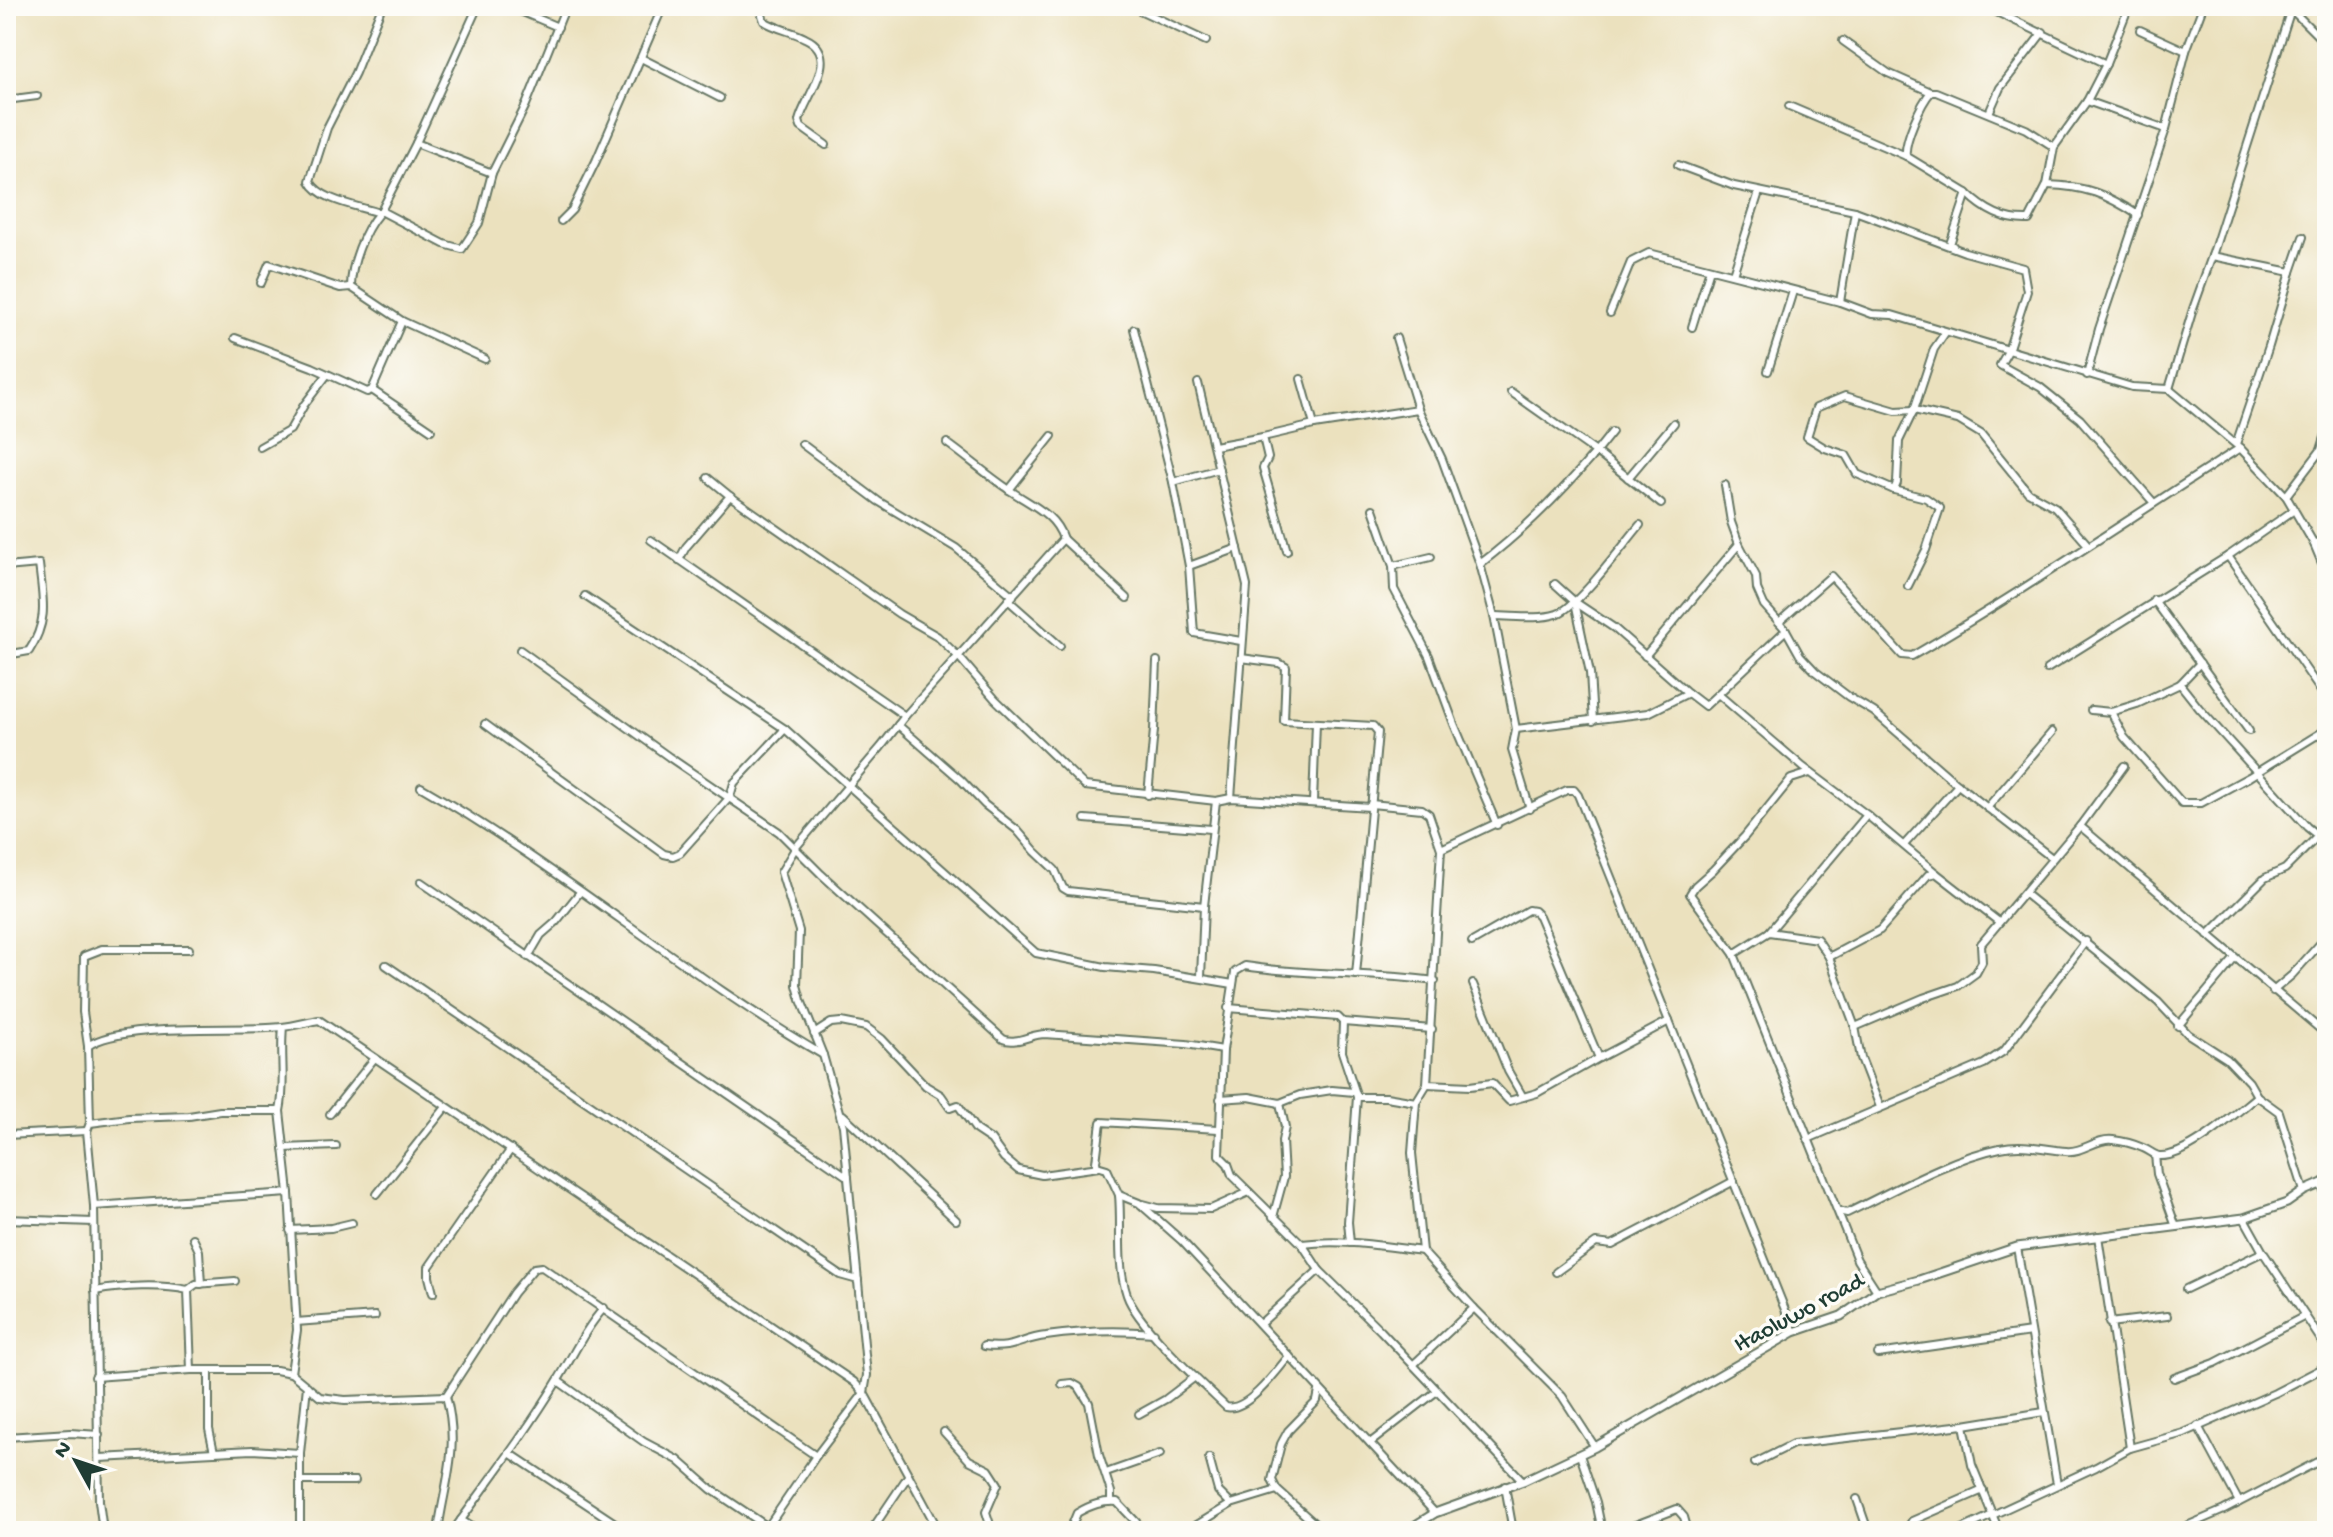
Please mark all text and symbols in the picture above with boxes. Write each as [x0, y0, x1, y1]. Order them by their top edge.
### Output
street label: Itaoluwo road [1730, 1267, 1871, 1360]
north arrow [36, 1421, 116, 1501]
text: N [49, 1437, 78, 1465]

